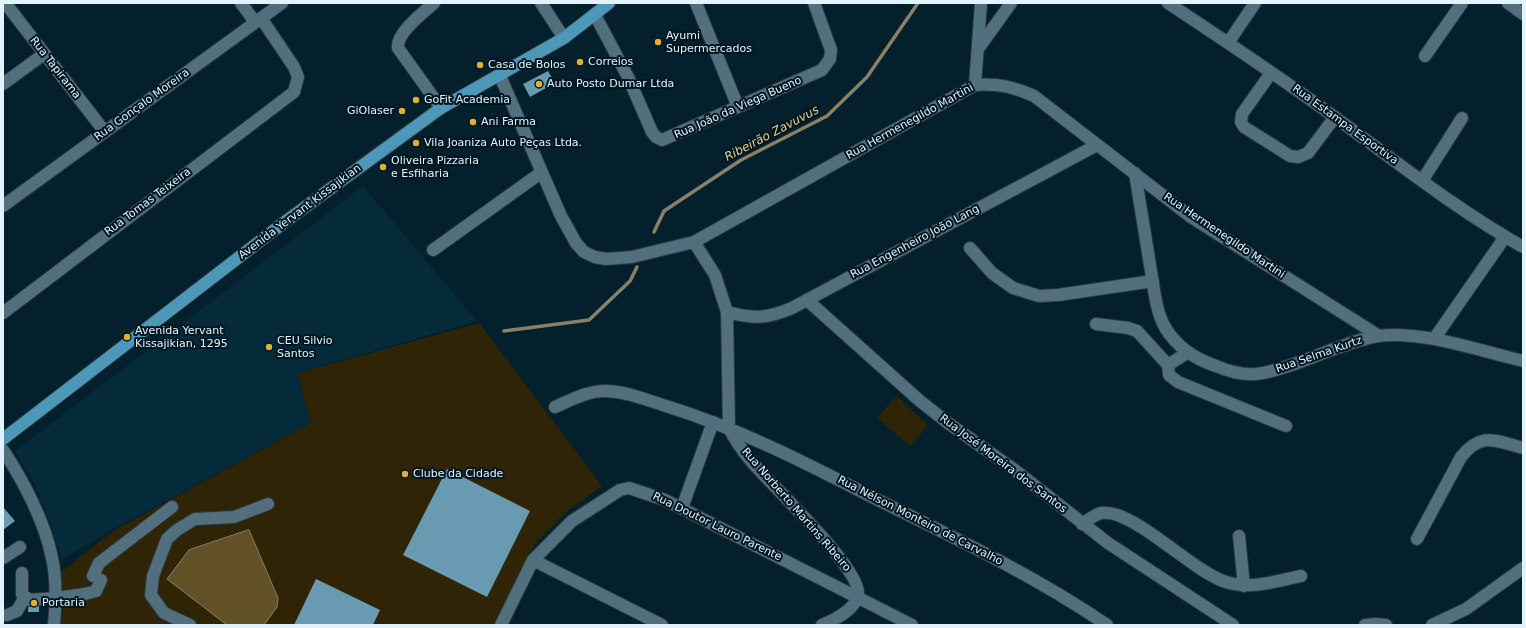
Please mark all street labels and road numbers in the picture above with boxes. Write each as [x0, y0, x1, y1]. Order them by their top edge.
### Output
street label: Rua Tapirama [27, 34, 83, 102]
street label: Rua Gonçalo Moreira [92, 66, 192, 144]
street label: Rua João da Viega Bueno [672, 74, 804, 142]
street label: Rua Hermenegildo Martini [844, 81, 976, 163]
street label: Rua Estampa Esportiva [1290, 82, 1400, 168]
street label: Avenida Yervant Kissajikian [236, 162, 364, 262]
street label: Rua Tomas Teixeira [102, 165, 194, 239]
street label: Rua Hermenegildo Martini [1161, 190, 1287, 282]
street label: Rua Engenheiro João Lang [848, 202, 982, 282]
street label: Rua Selma Kurtz [1274, 334, 1364, 376]
street label: Rua José Moreira dos Santos [937, 412, 1069, 516]
street label: Rua Norberto Martins Ribeiro [739, 445, 853, 575]
street label: Rua Nélson Monteiro de Carvalho [835, 473, 1005, 569]
street label: Rua Doutor Lauro Parente [650, 490, 784, 564]

